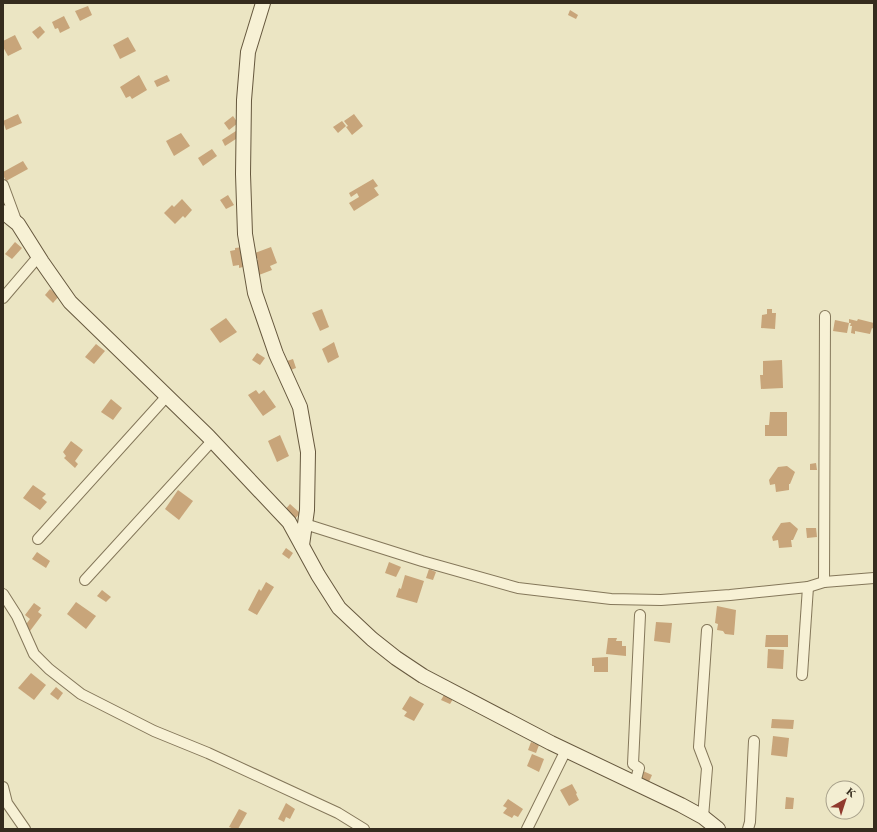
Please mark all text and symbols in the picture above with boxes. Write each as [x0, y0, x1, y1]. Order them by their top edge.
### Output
north arrow [825, 780, 865, 820]
text: K [844, 785, 859, 800]

